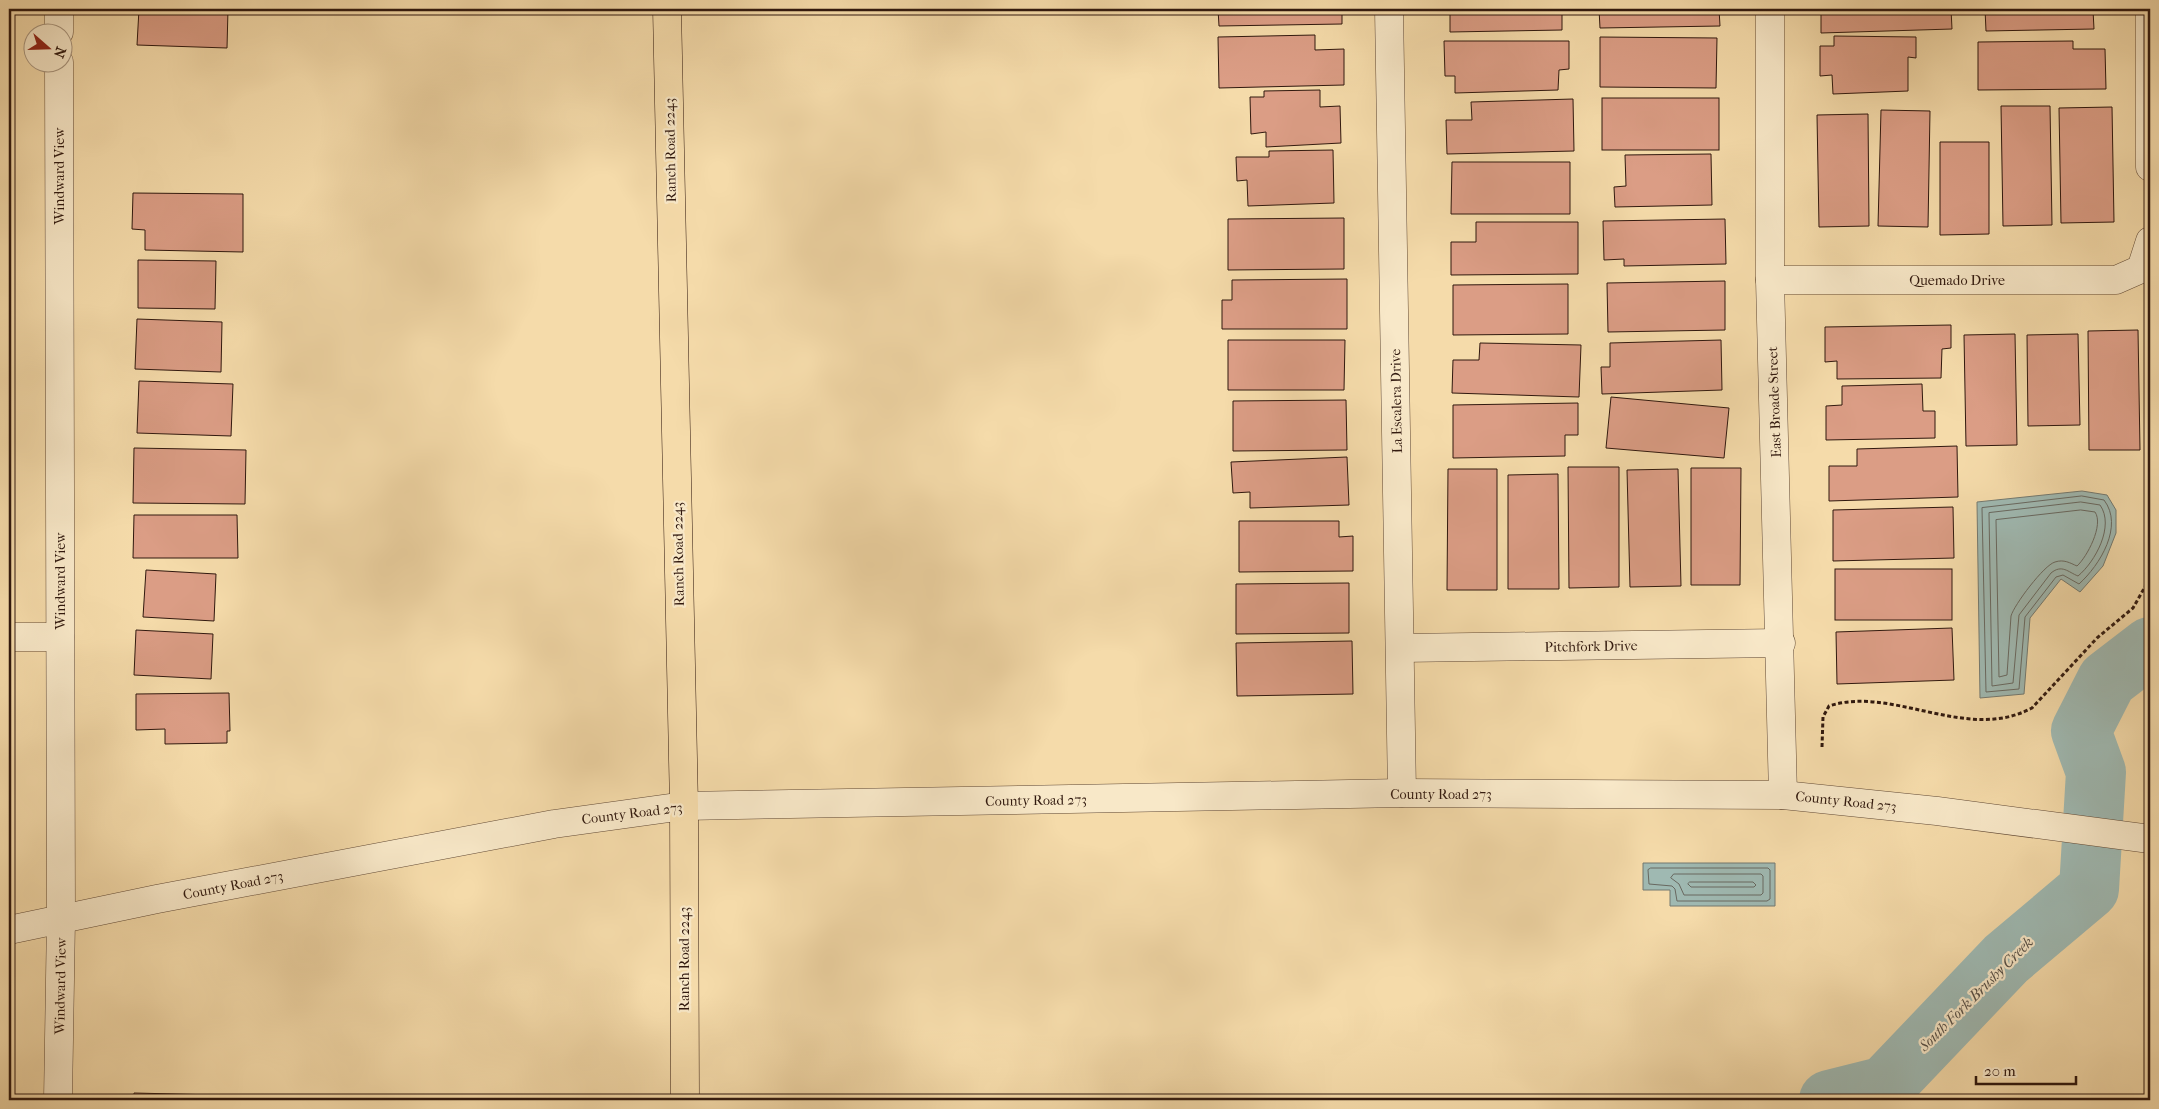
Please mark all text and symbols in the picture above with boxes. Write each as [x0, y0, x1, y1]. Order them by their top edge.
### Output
north arrow [22, 22, 72, 72]
text: N [50, 44, 70, 61]
street label: Ranch Road 2243 [661, 98, 680, 202]
street label: Windward View [51, 127, 68, 225]
street label: Quemado Drive [1909, 272, 2005, 289]
street label: East Broade Street [1764, 346, 1785, 458]
street label: La Escalera Drive [1387, 348, 1406, 453]
street label: Ranch Road 2243 [669, 502, 688, 606]
street label: Windward View [52, 532, 69, 630]
street label: Pitchfork Drive [1544, 637, 1638, 656]
street label: County Road 273 [1390, 786, 1492, 803]
street label: County Road 273 [1795, 788, 1897, 815]
street label: County Road 273 [985, 791, 1087, 810]
street label: County Road 273 [581, 799, 684, 828]
street label: County Road 273 [182, 867, 285, 904]
street label: Ranch Road 2243 [676, 907, 693, 1011]
water label: South Fork Brushy Creek [1914, 933, 2037, 1056]
street label: Windward View [51, 937, 70, 1036]
scale bar [1976, 1054, 2076, 1086]
text: 20 m [1984, 1062, 2016, 1080]

